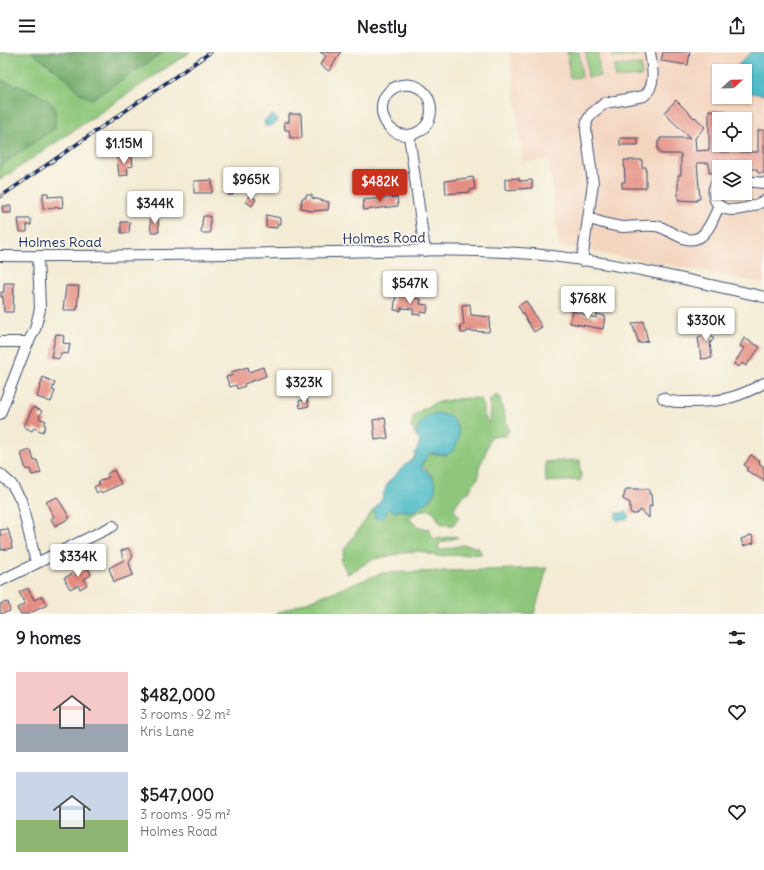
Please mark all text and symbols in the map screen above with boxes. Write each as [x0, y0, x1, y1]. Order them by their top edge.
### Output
icon: menu [16, 15, 38, 37]
text: Nestly [357, 15, 407, 38]
icon: share [726, 15, 748, 37]
north arrow [712, 64, 752, 104]
map controls [712, 64, 752, 200]
button: locate [712, 112, 752, 152]
pin: $1.15M [91, 131, 157, 165]
text: $1.15M [105, 135, 143, 152]
button: layers [712, 160, 752, 200]
pin: $965K [223, 167, 279, 201]
pin: $482K [352, 169, 408, 203]
text: $965K [232, 171, 270, 188]
text: $482K [361, 173, 399, 190]
pin: $344K [127, 191, 183, 225]
text: $344K [136, 195, 174, 212]
street label: Holmes Road [342, 228, 426, 248]
street label: Holmes Road [18, 233, 102, 251]
pin: $547K [382, 271, 438, 305]
text: $547K [392, 275, 428, 292]
pin: $768K [560, 286, 616, 320]
text: $768K [570, 290, 606, 307]
pin: $330K [678, 308, 734, 342]
text: $330K [687, 312, 725, 329]
pin: $323K [276, 370, 332, 404]
text: $323K [285, 374, 323, 391]
pin: $334K [50, 544, 106, 578]
text: $334K [59, 548, 97, 565]
text: 9 homes [16, 627, 81, 649]
icon: filters [726, 627, 748, 649]
text: $482,000 [140, 684, 215, 706]
icon: home [48, 688, 96, 736]
icon: heart [726, 701, 748, 723]
text: 3 rooms · 92 m² [140, 706, 231, 723]
text: Kris Lane [140, 723, 194, 740]
text: $547,000 [140, 784, 214, 806]
icon: home [48, 788, 96, 836]
icon: heart [726, 801, 748, 823]
text: 3 rooms · 95 m² [140, 806, 231, 823]
text: Holmes Road [140, 823, 217, 840]

